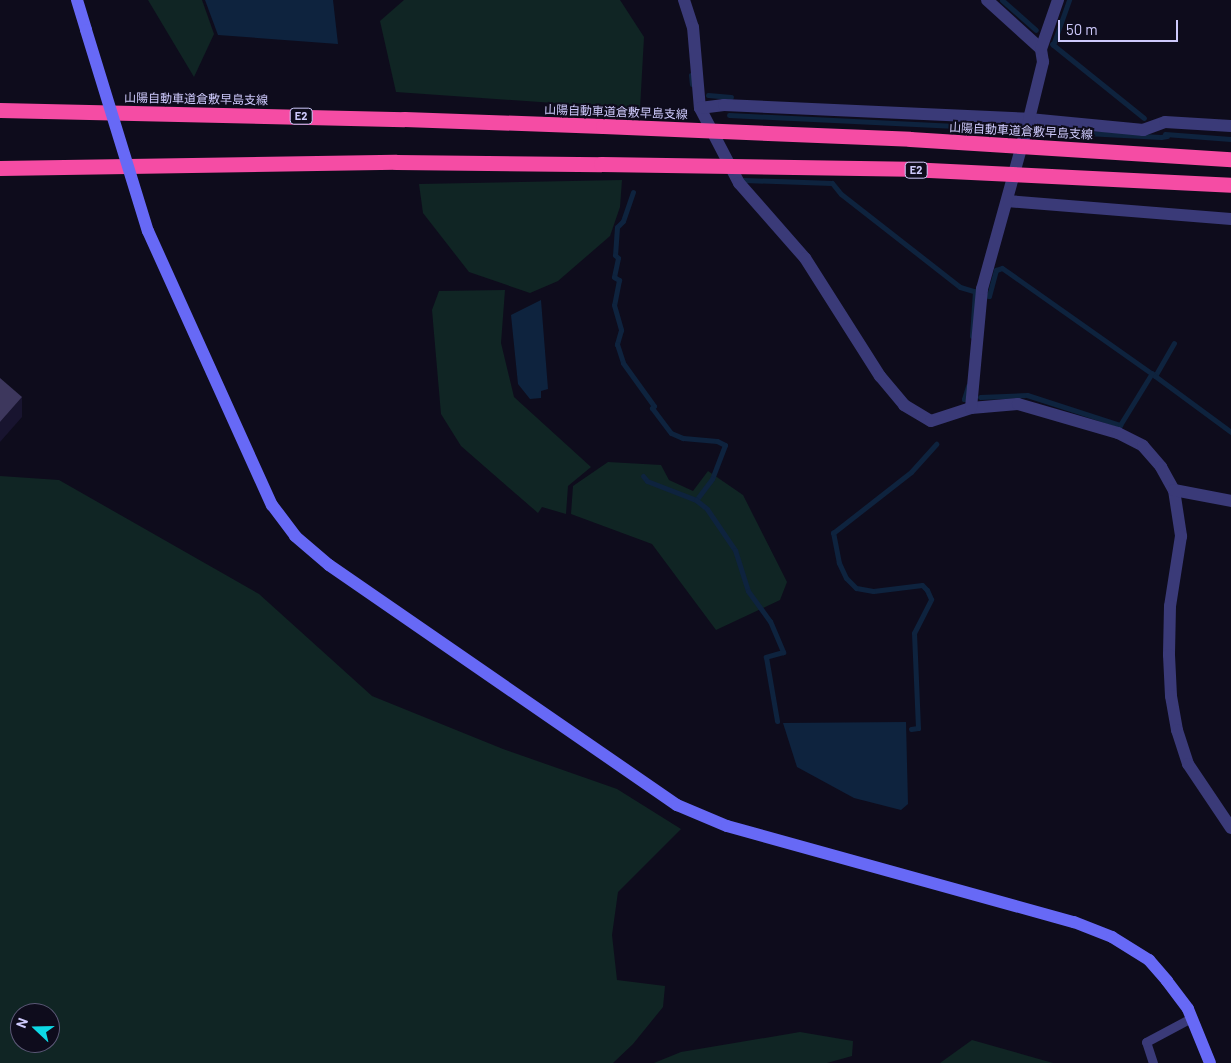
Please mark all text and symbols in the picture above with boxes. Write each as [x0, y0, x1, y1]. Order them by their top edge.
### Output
scale bar [1061, 10, 1181, 42]
text: 50 m [1066, 20, 1098, 38]
street label: 山陽自動車道倉敷早島支線 [124, 91, 268, 107]
street label: 山陽自動車道倉敷早島支線 [544, 102, 688, 122]
road number: E2 [288, 108, 314, 124]
street label: 山陽自動車道倉敷早島支線 [949, 120, 1093, 142]
road number: E2 [904, 162, 928, 178]
north arrow [10, 1003, 60, 1053]
text: N [12, 1015, 31, 1030]

